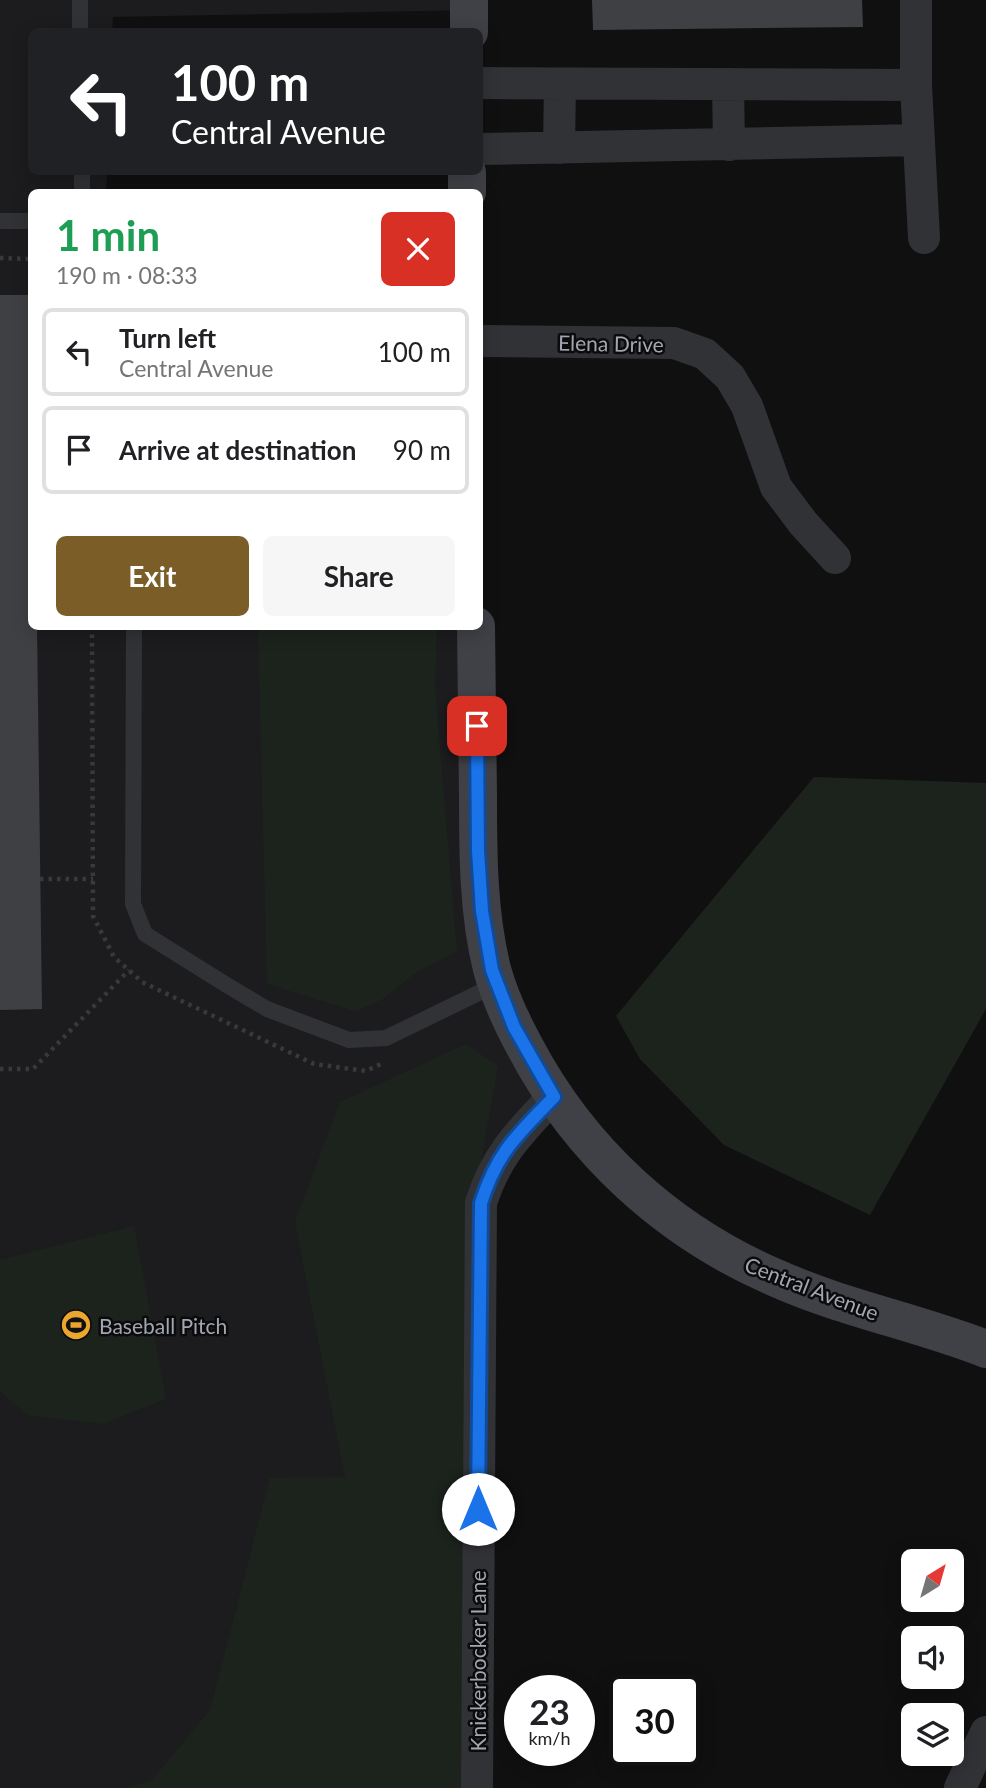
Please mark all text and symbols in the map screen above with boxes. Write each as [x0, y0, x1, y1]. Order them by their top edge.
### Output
text: 100 m [171, 53, 309, 111]
icon: left [56, 56, 147, 147]
text: Central Avenue [171, 112, 386, 151]
text: 1 min [56, 210, 160, 260]
button: close [381, 212, 455, 286]
text: 190 m · 08:33 [56, 261, 198, 289]
text: Turn left [119, 322, 216, 354]
street label: Elena Drive [558, 330, 664, 356]
icon: left [60, 333, 98, 371]
text: 100 m [378, 336, 451, 368]
text: Central Avenue [119, 354, 274, 382]
icon: arrive [60, 431, 98, 469]
text: Arrive at destination [119, 434, 356, 466]
text: 90 m [393, 434, 451, 466]
button: Exit [56, 536, 249, 616]
button: Share [263, 536, 455, 616]
pin [447, 696, 507, 756]
icon: arrive [458, 707, 496, 745]
street label: Central Avenue [742, 1251, 882, 1325]
sports icon: Baseball Pitch [59, 1308, 93, 1342]
place label: Baseball Pitch [99, 1313, 227, 1338]
position arrow [441, 1472, 515, 1546]
north arrow [901, 1549, 964, 1612]
map controls [901, 1549, 964, 1766]
street label: Knickerbocker Lane [465, 1571, 490, 1751]
button: sound [901, 1626, 964, 1689]
speed limit sign: 30 [609, 1675, 700, 1766]
text: 23 [529, 1690, 570, 1732]
button: layers [901, 1703, 964, 1766]
text: km/h [528, 1727, 571, 1749]

